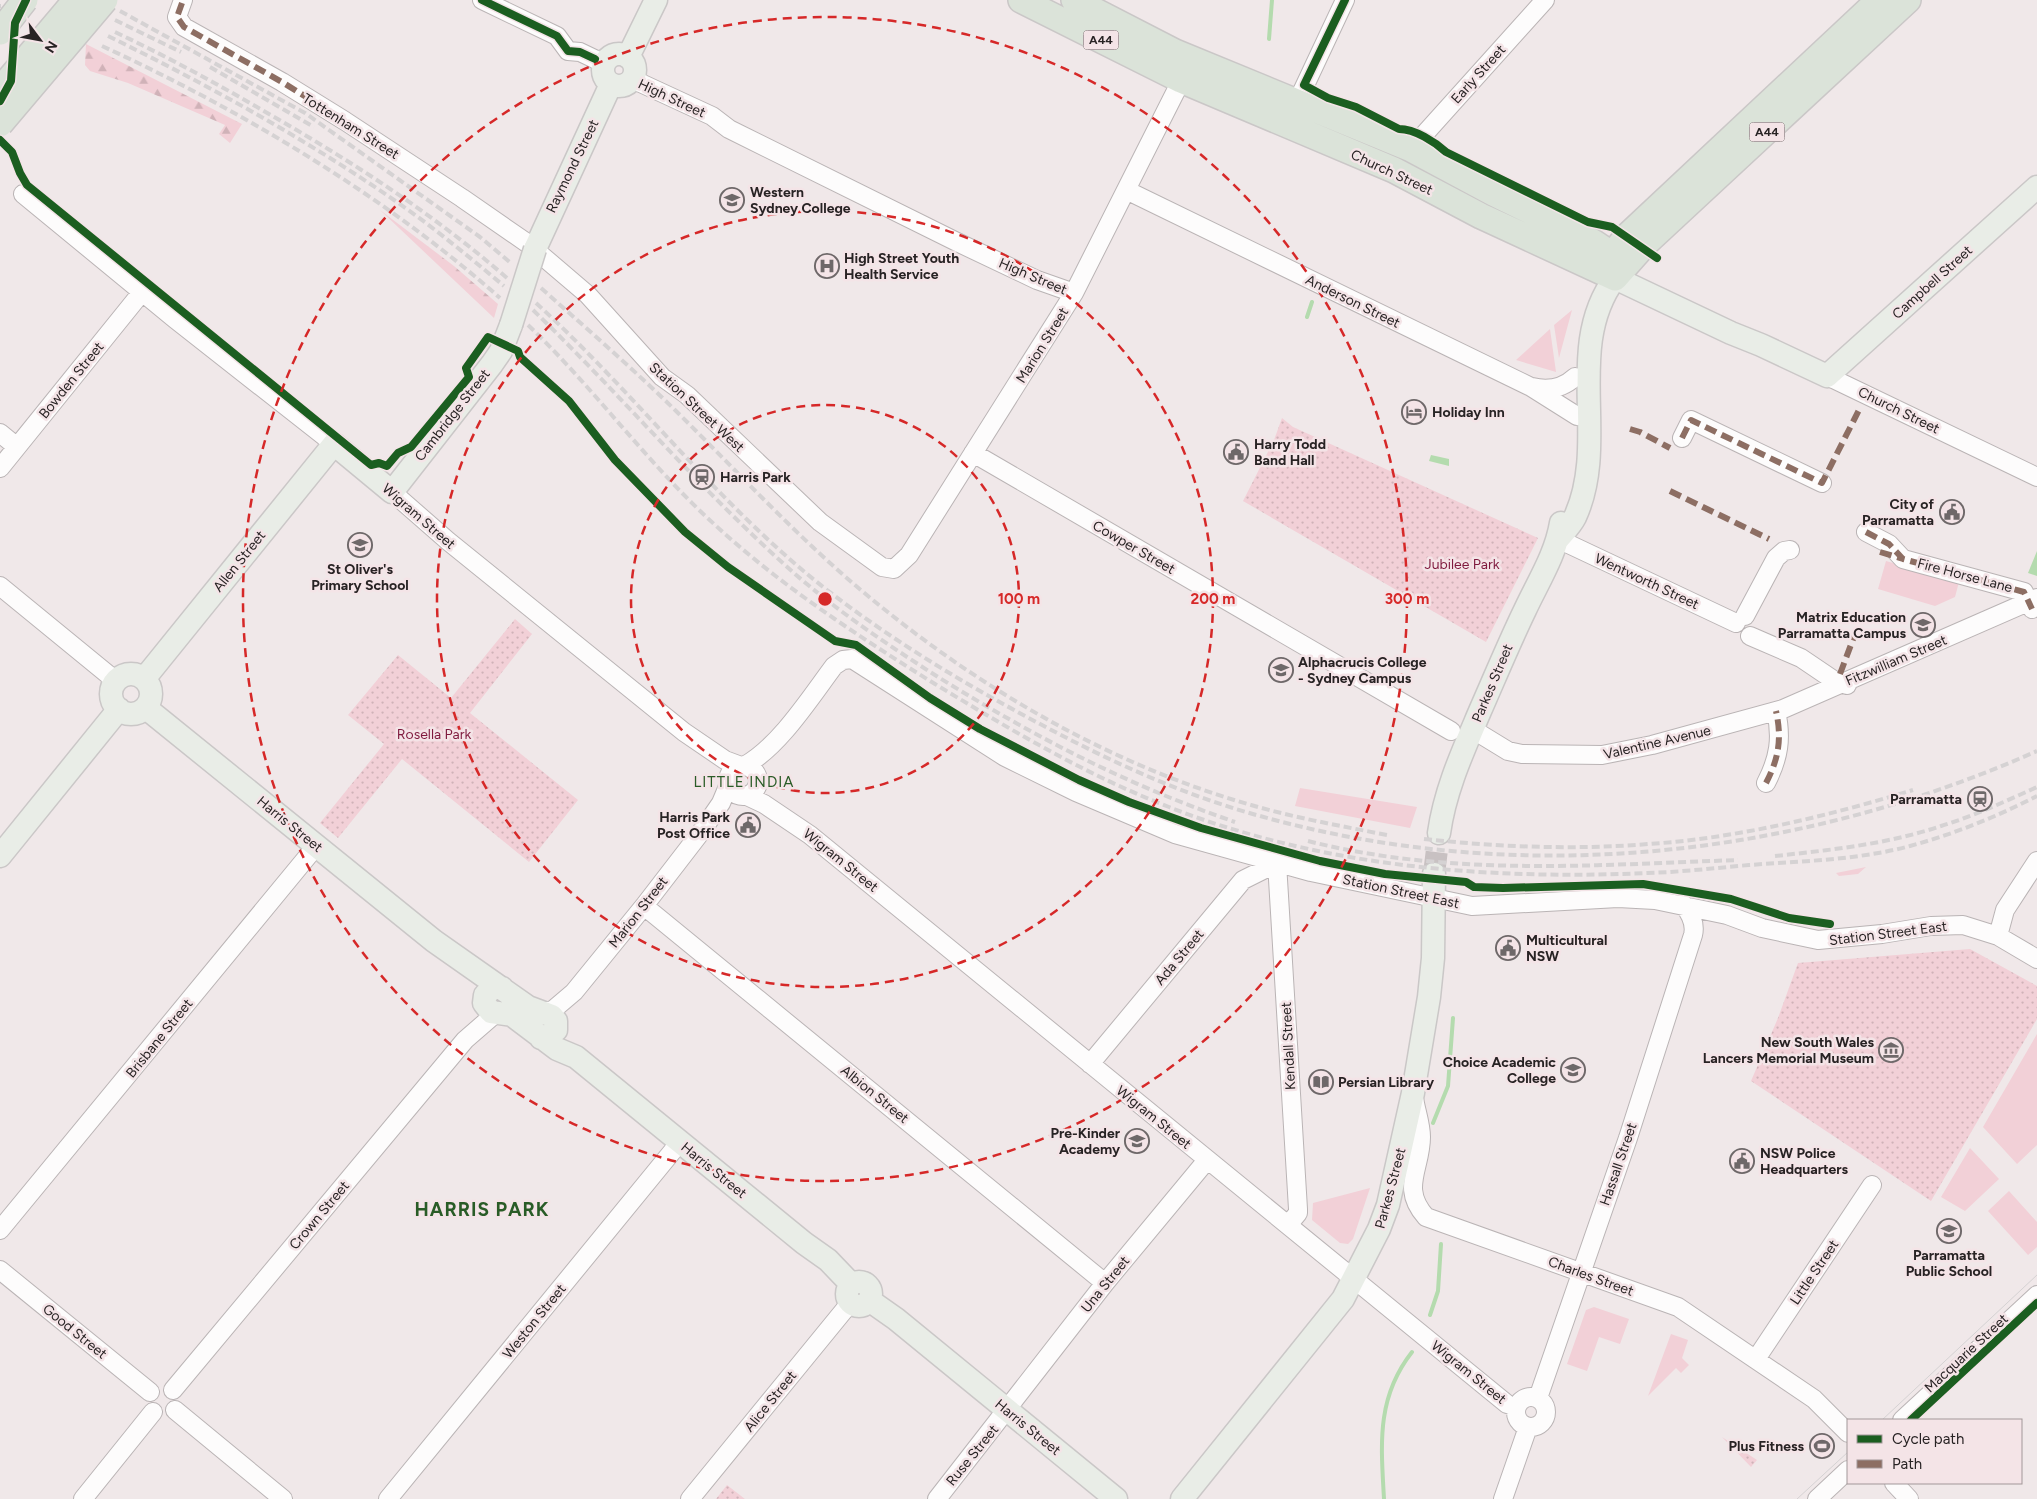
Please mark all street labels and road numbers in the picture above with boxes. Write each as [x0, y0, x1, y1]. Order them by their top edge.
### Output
road number: A44 [1084, 30, 1118, 50]
street label: Early Street [1448, 41, 1509, 107]
street label: High Street [635, 75, 708, 121]
street label: Tottenham Street [299, 90, 402, 163]
street label: Raymond Street [542, 117, 602, 216]
road number: A44 [1750, 122, 1784, 142]
street label: Church Street [1348, 146, 1435, 199]
street label: Campbell Street [1889, 242, 1976, 323]
street label: High Street [996, 254, 1069, 298]
street label: Anderson Street [1303, 271, 1403, 332]
street label: Marion Street [1013, 304, 1072, 386]
street label: Bowden Street [35, 339, 107, 422]
street label: Station Street West [646, 359, 748, 456]
street label: Cambridge Street [411, 366, 494, 465]
street label: Church Street [1855, 383, 1942, 437]
street label: Wigram Street [379, 480, 459, 553]
street label: Cowper Street [1090, 517, 1178, 578]
street label: Allen Street [210, 527, 269, 595]
street label: Wentworth Street [1592, 550, 1702, 613]
street label: Fire Horse Lane [1916, 555, 2015, 596]
street label: Fitzwilliam Street [1843, 631, 1949, 689]
street label: Parkes Street [1468, 642, 1517, 725]
street label: Valentine Avenue [1602, 722, 1713, 763]
street label: Harris Street [253, 793, 326, 856]
street label: Wigram Street [800, 825, 882, 896]
street label: Station Street East [1341, 871, 1461, 912]
street label: Marion Street [605, 873, 671, 951]
street label: Station Street East [1828, 918, 1948, 949]
street label: Ada Street [1151, 926, 1208, 989]
street label: Brisbane Street [122, 995, 196, 1081]
street label: Kendall Street [1278, 1002, 1299, 1090]
street label: Albion Street [837, 1062, 912, 1127]
street label: Wigram Street [1113, 1082, 1195, 1153]
street label: Hassall Street [1596, 1120, 1641, 1208]
street label: Harris Street [677, 1139, 750, 1202]
street label: Parkes Street [1371, 1146, 1409, 1231]
street label: Crown Street [286, 1178, 353, 1253]
street label: Little Street [1787, 1237, 1842, 1308]
street label: Una Street [1078, 1253, 1133, 1316]
street label: Charles Street [1546, 1253, 1636, 1300]
street label: Weston Street [499, 1281, 570, 1362]
street label: Good Street [39, 1300, 110, 1362]
street label: Macquarie Street [1921, 1310, 2012, 1396]
street label: Wigram Street [1428, 1337, 1510, 1408]
street label: Alice Street [741, 1367, 800, 1435]
street label: Harris Street [991, 1396, 1064, 1459]
street label: Ruse Street [943, 1421, 1002, 1489]

